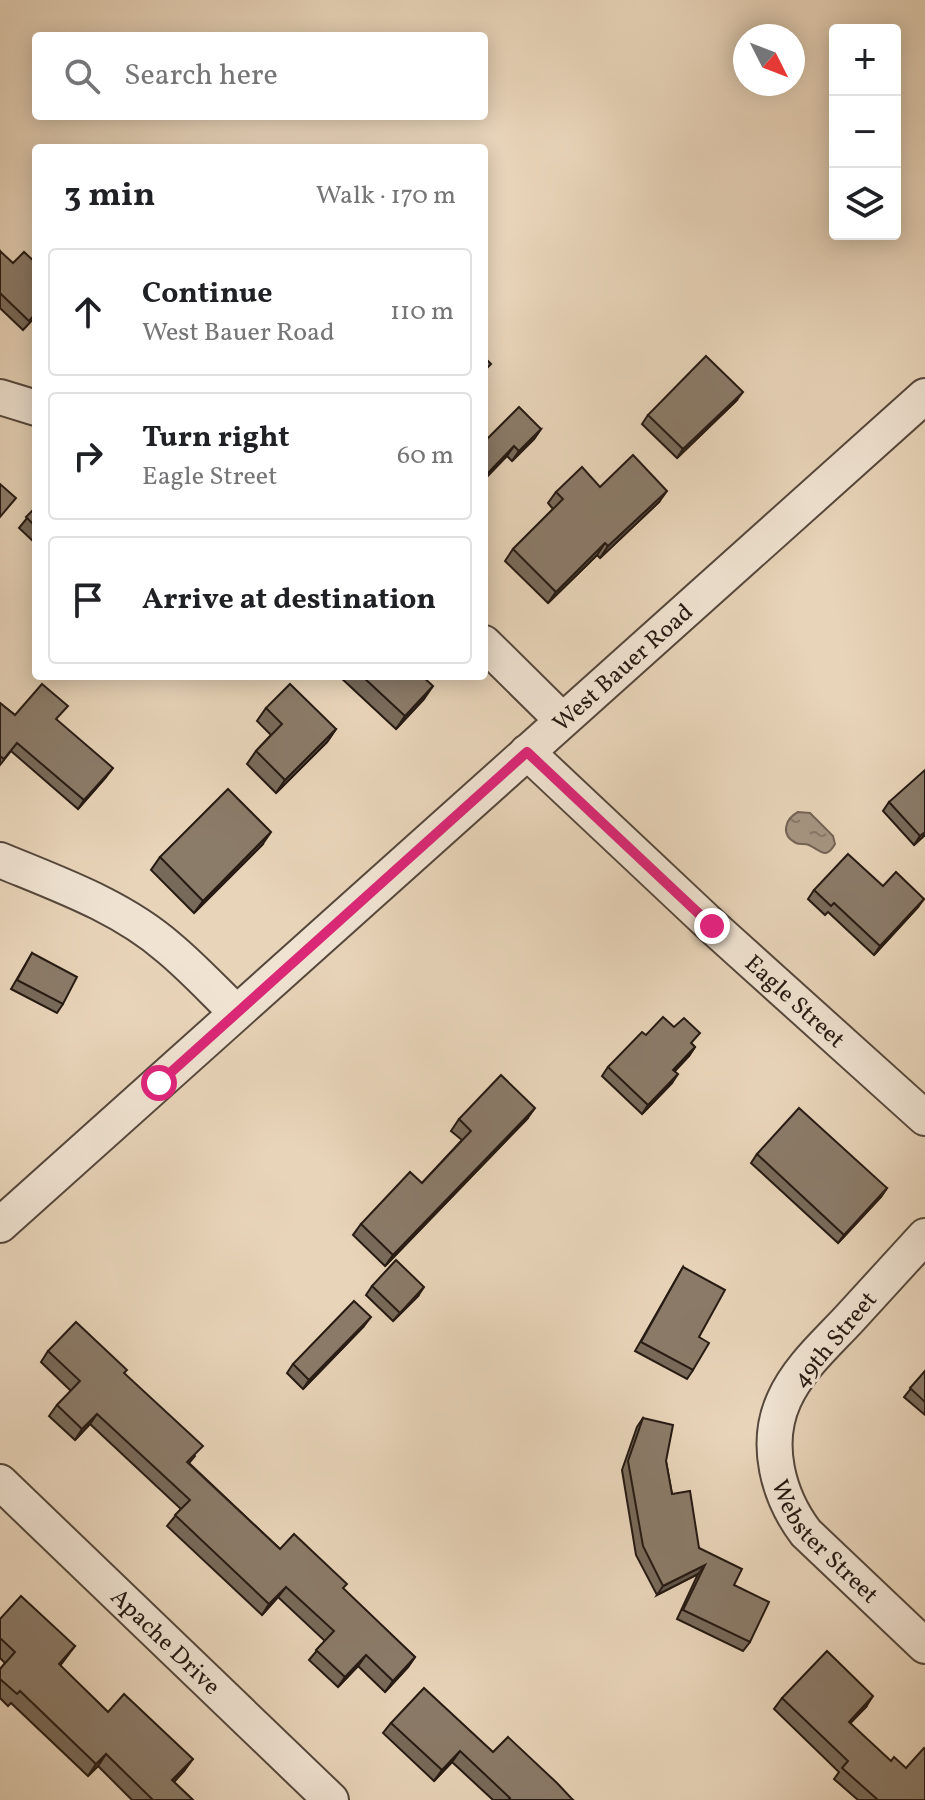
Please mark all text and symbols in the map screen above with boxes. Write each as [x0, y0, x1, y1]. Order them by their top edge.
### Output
north arrow [733, 24, 805, 96]
map controls [829, 24, 901, 240]
button: + [829, 24, 901, 96]
search box [32, 32, 488, 120]
icon: search [60, 54, 104, 98]
text: Search here [124, 55, 278, 97]
button: − [829, 96, 901, 168]
button: layers [829, 168, 901, 240]
text: 3 min [64, 173, 155, 220]
text: Walk · 170 m [316, 178, 456, 214]
text: Continue [142, 273, 273, 315]
icon: ahead [66, 290, 110, 334]
text: 110 m [390, 294, 454, 330]
text: West Bauer Road [142, 315, 335, 351]
text: Turn right [142, 417, 290, 459]
icon: right [66, 434, 110, 478]
text: 60 m [397, 438, 454, 474]
text: Eagle Street [142, 459, 277, 495]
icon: arrive [66, 578, 110, 622]
text: Arrive at destination [142, 579, 436, 621]
street label: West Bauer Road [546, 596, 702, 741]
route end [694, 908, 730, 944]
street label: Eagle Street [736, 948, 852, 1057]
route start [141, 1065, 177, 1101]
street label: 49th Street [785, 1285, 886, 1396]
street label: Webster Street [761, 1475, 885, 1612]
street label: Apache Drive [102, 1582, 227, 1704]

